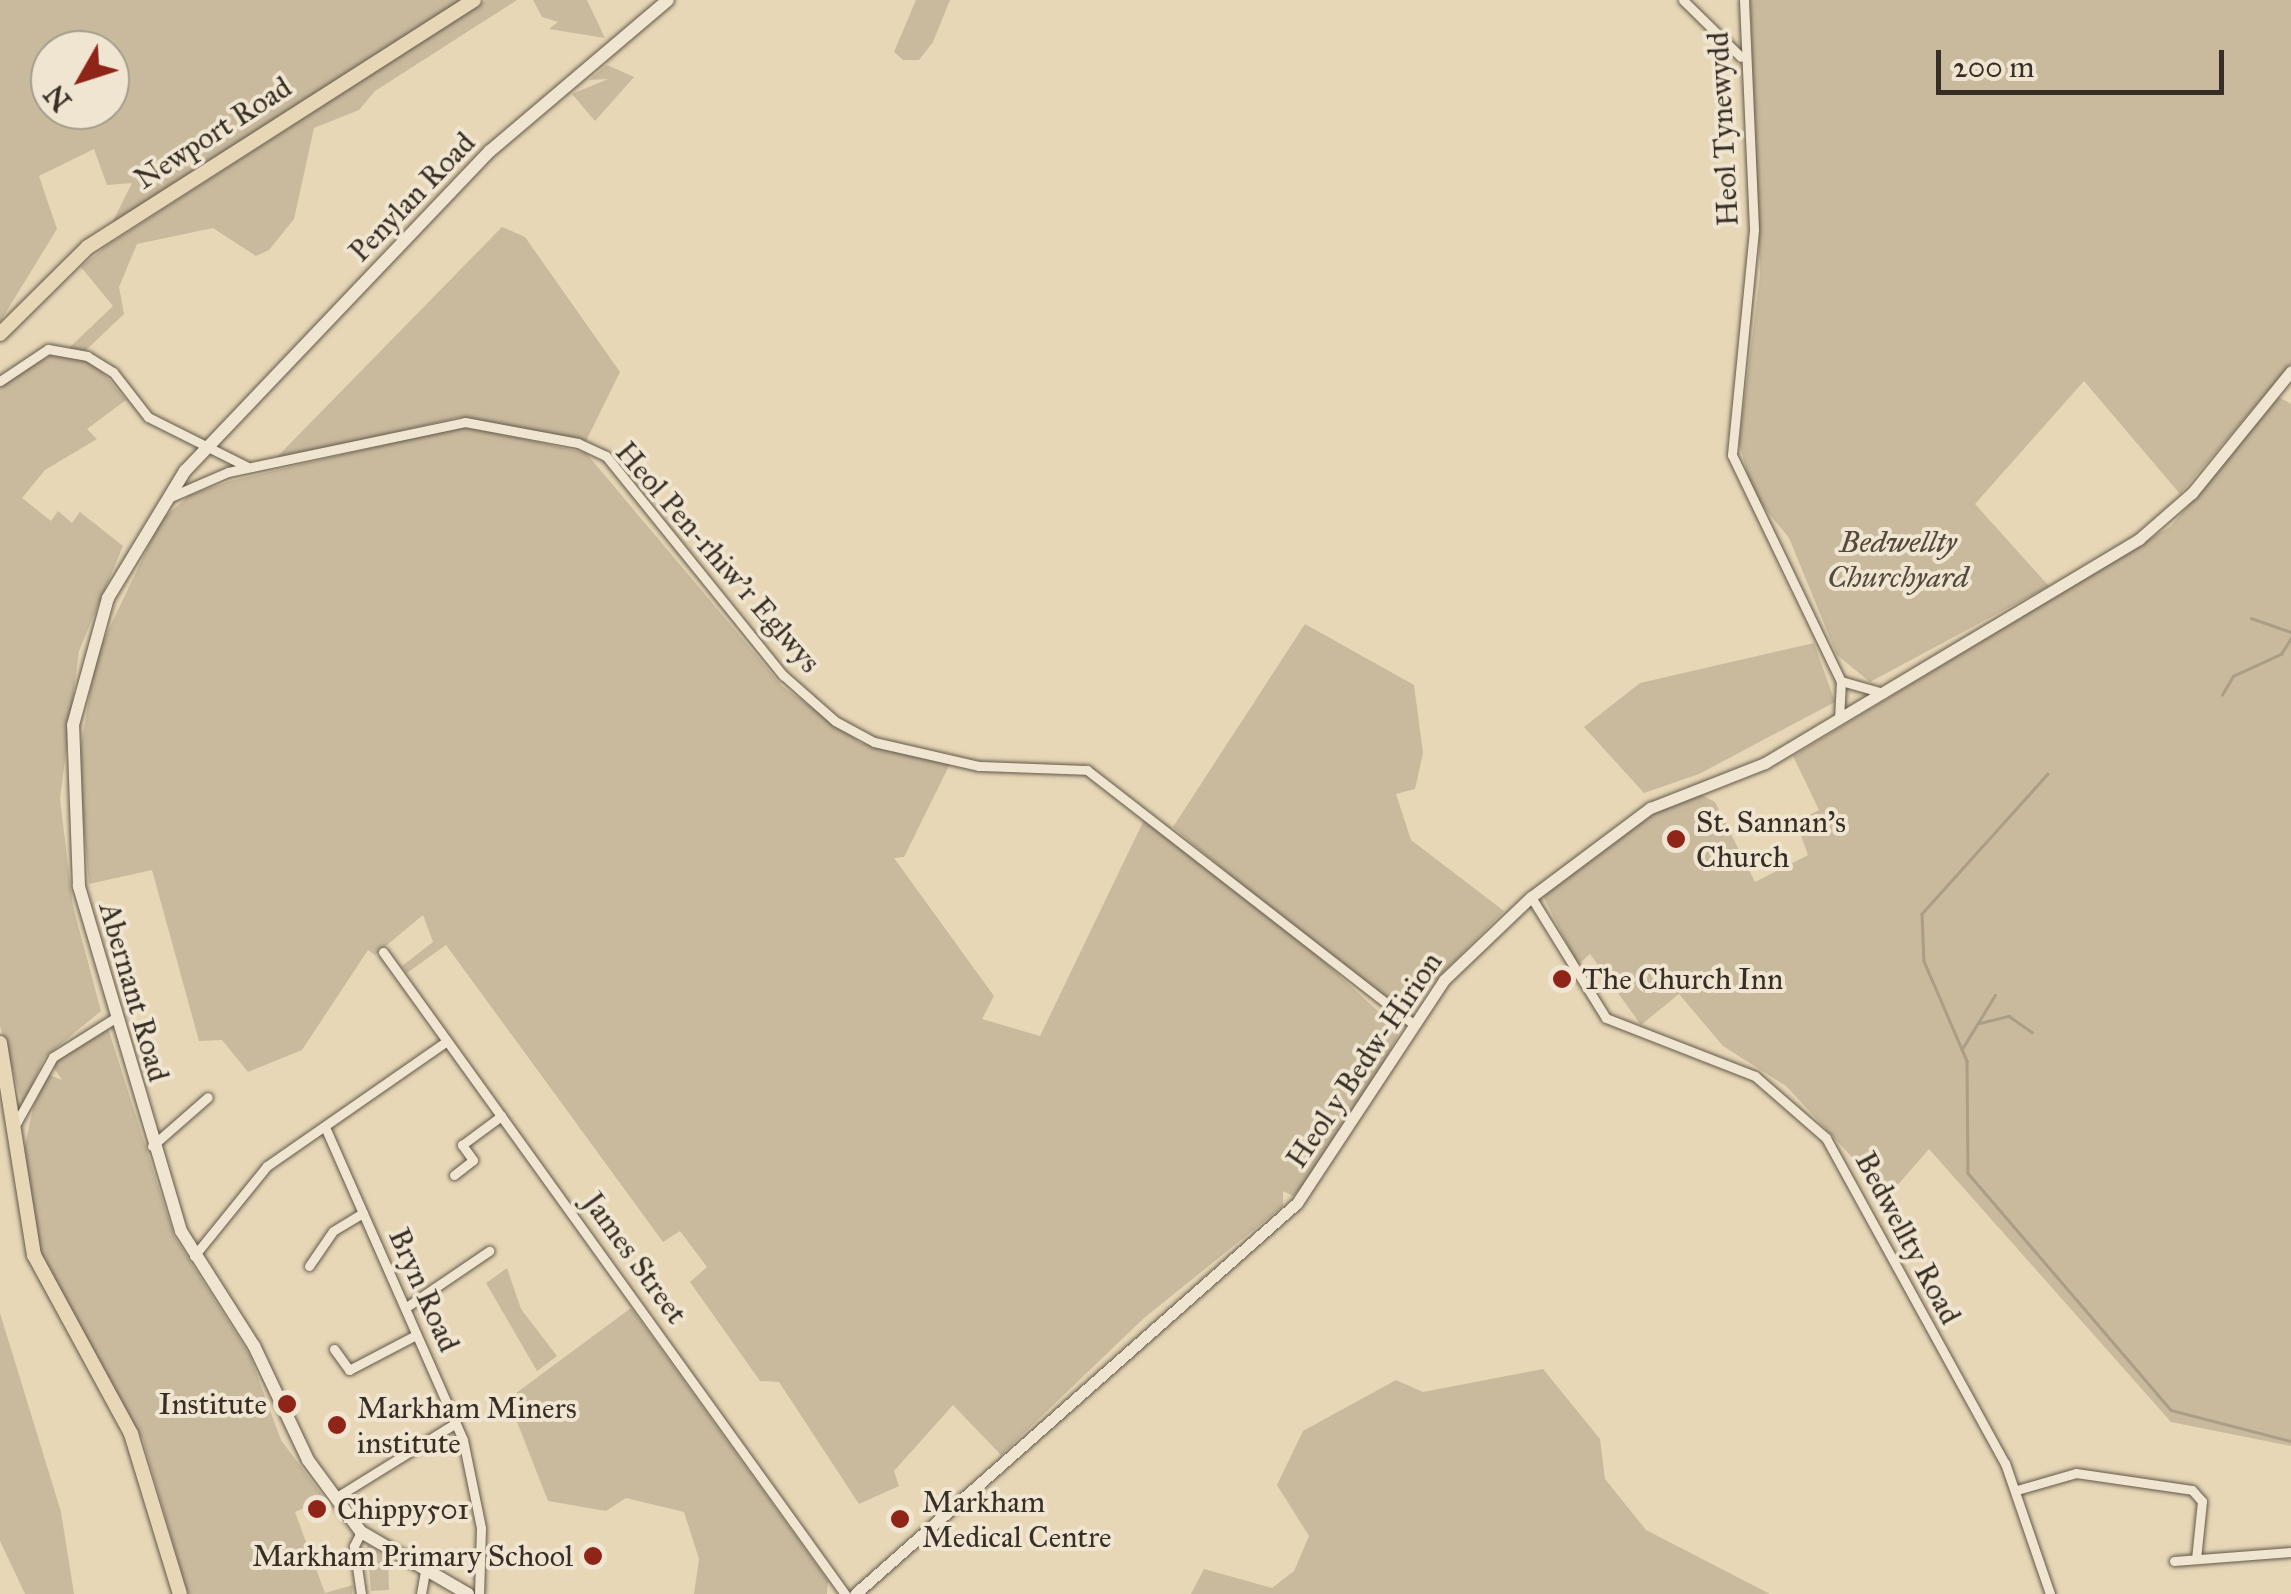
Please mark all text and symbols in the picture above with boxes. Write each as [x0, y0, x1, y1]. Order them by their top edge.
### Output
north arrow [30, 30, 130, 130]
scale bar [1941, 30, 2228, 92]
street label: Heol Tynewydd [1700, 31, 1746, 227]
text: 200 m [1953, 49, 2034, 85]
street label: Newport Road [128, 69, 298, 197]
text: N [37, 78, 79, 118]
street label: Penylan Road [341, 125, 483, 269]
street label: Heol Pen-rhiw'r Eglwys [608, 434, 828, 680]
park label: Bedwellty Churchyard [1827, 524, 1969, 594]
place label: St. Sannan's Church [1696, 804, 1846, 874]
marker: St. Sannan's Church [1665, 828, 1687, 850]
street label: Abernant Road [91, 898, 177, 1086]
street label: Heol y Bedw-Hirion [1278, 945, 1450, 1175]
place label: The Church Inn [1582, 961, 1783, 997]
marker: The Church Inn [1551, 968, 1573, 990]
street label: Bedwellty Road [1847, 1146, 1969, 1330]
street label: James Street [575, 1185, 695, 1331]
street label: Bryn Road [381, 1223, 467, 1357]
place label: Institute [159, 1386, 267, 1422]
place label: Markham Miners institute [357, 1390, 577, 1460]
marker: Institute [276, 1393, 298, 1415]
marker: Markham Miners institute [326, 1414, 348, 1436]
place label: Markham Medical Centre [922, 1484, 1111, 1554]
place label: Chippy501 [337, 1491, 469, 1527]
marker: Chippy501 [306, 1498, 328, 1520]
marker: Markham Medical Centre [887, 1506, 913, 1532]
place label: Markham Primary School [252, 1538, 573, 1574]
marker: Markham Primary School [582, 1545, 604, 1567]

